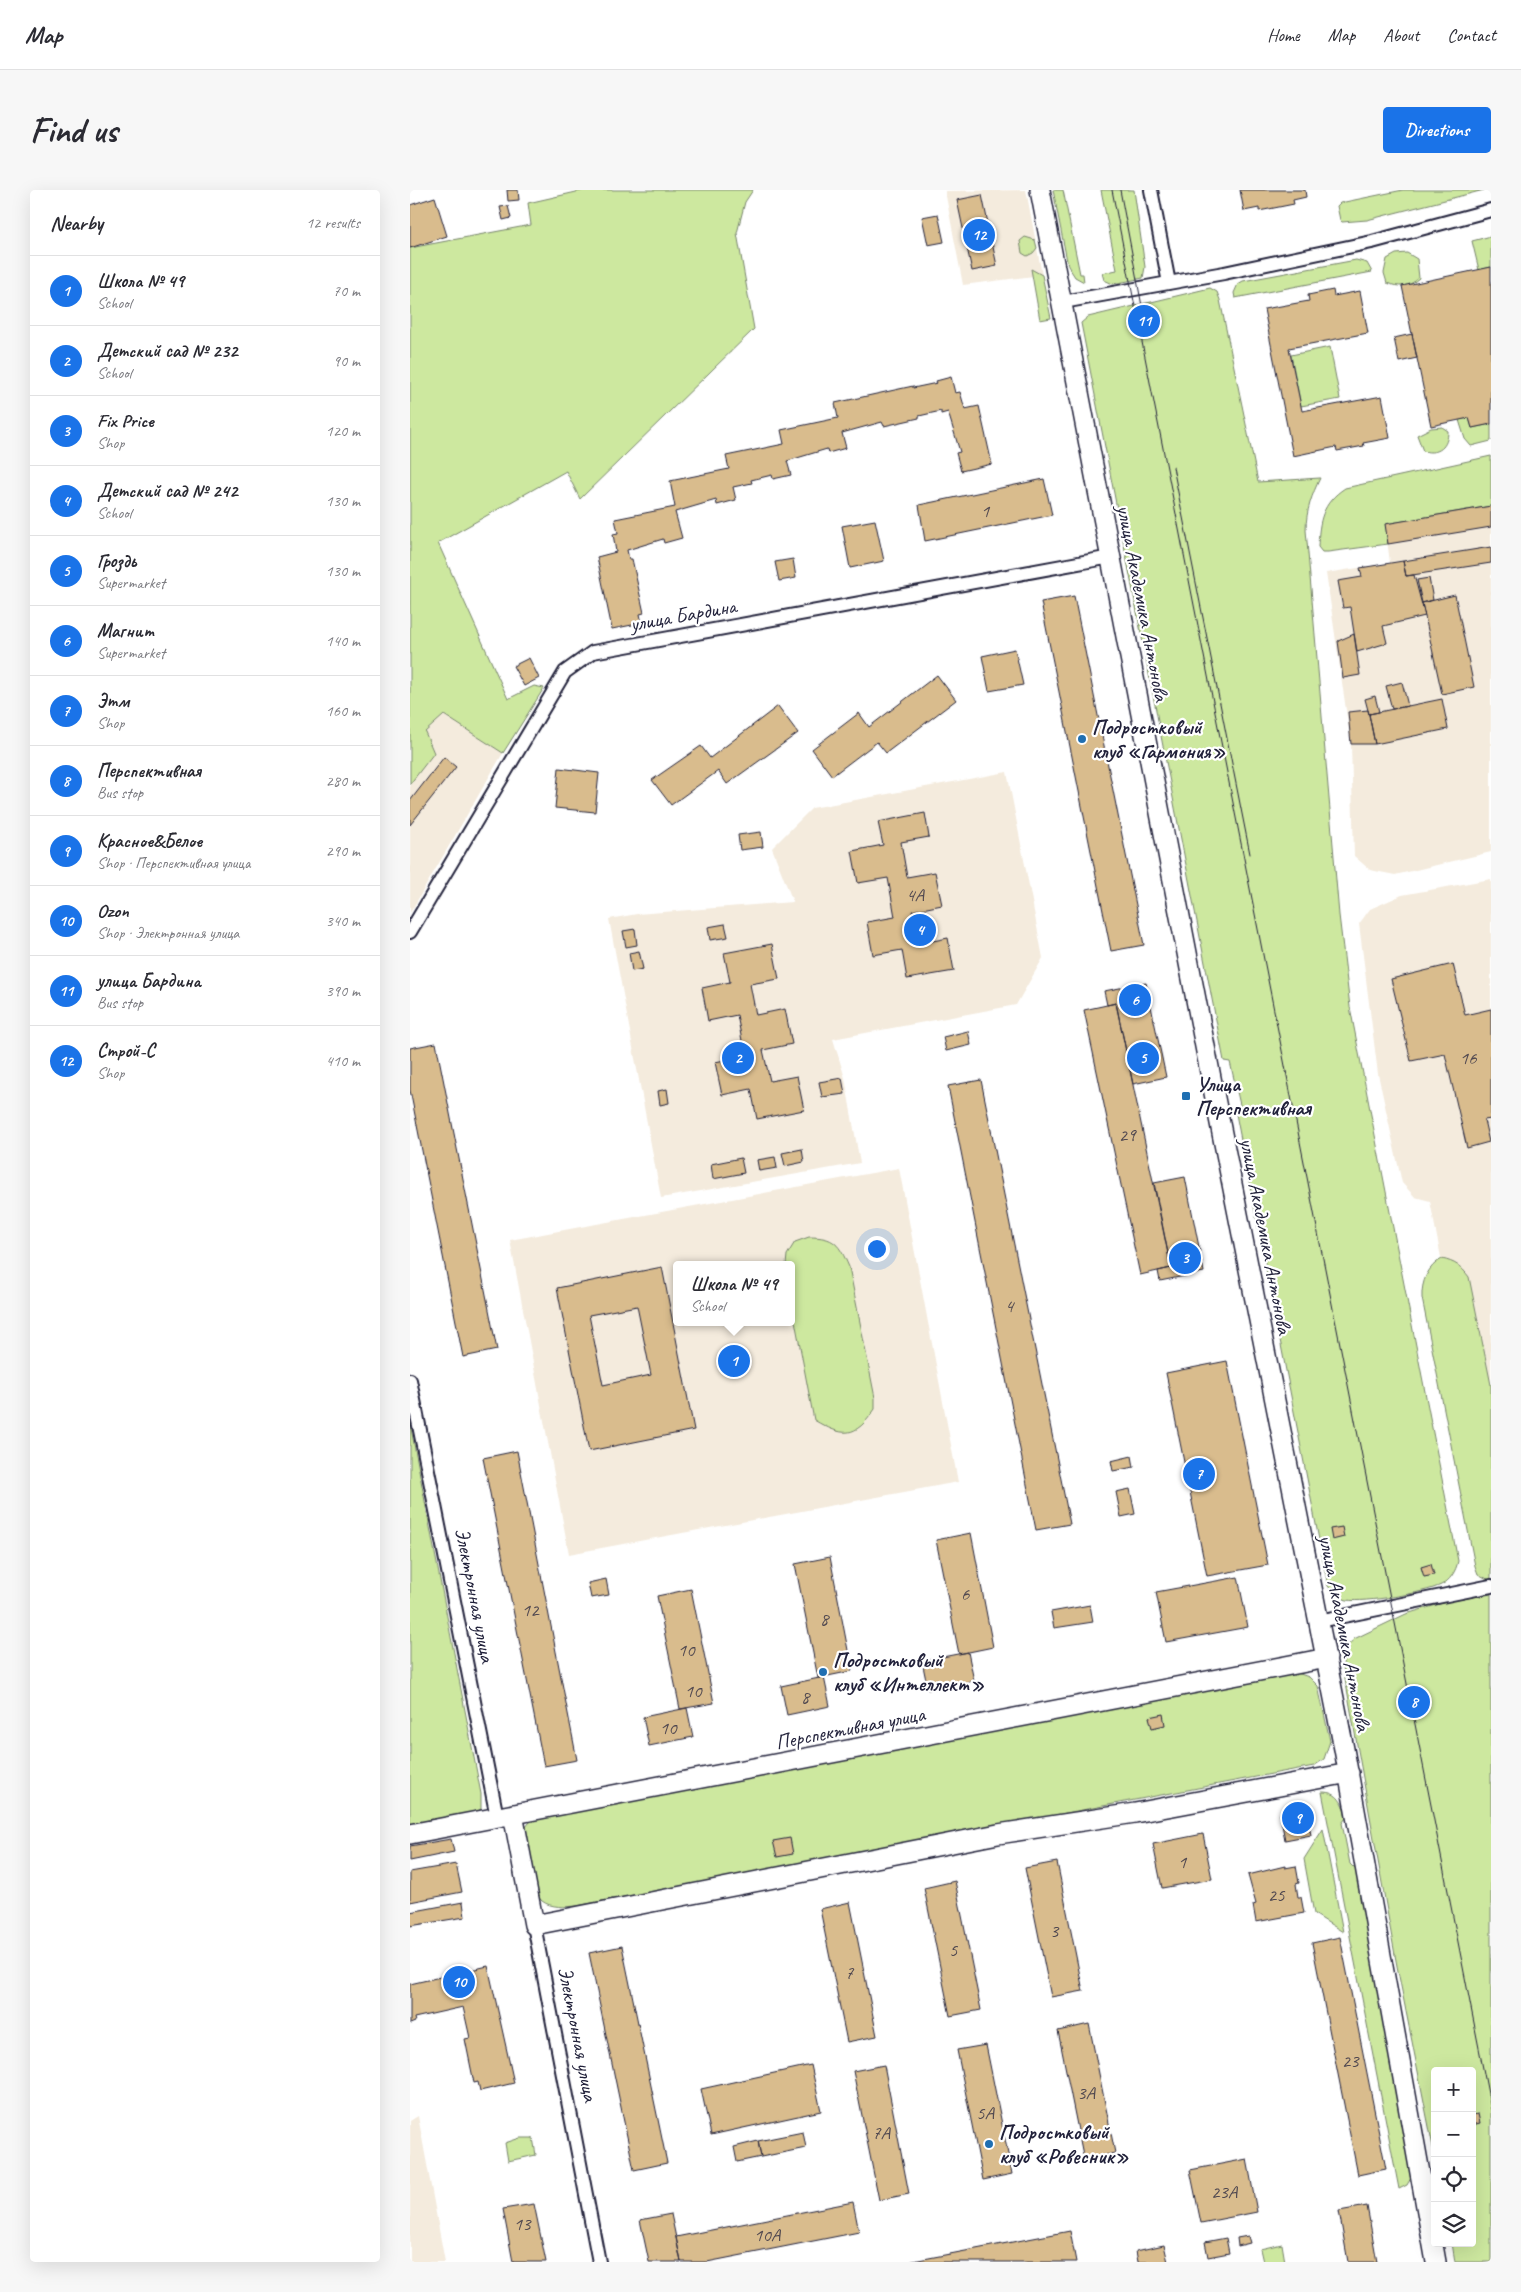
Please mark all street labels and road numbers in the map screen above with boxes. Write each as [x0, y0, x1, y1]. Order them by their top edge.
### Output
street label: улица Академика Антонова [1111, 501, 1175, 705]
street label: улица Бардина [626, 592, 740, 637]
street label: улица Академика Антонова [1234, 1134, 1298, 1338]
street label: Электронная улица [449, 1525, 501, 1666]
street label: улица Академика Антонова [1313, 1531, 1377, 1735]
street label: Перспективная улица [773, 1700, 928, 1755]
street label: Электронная улица [552, 1964, 604, 2105]

